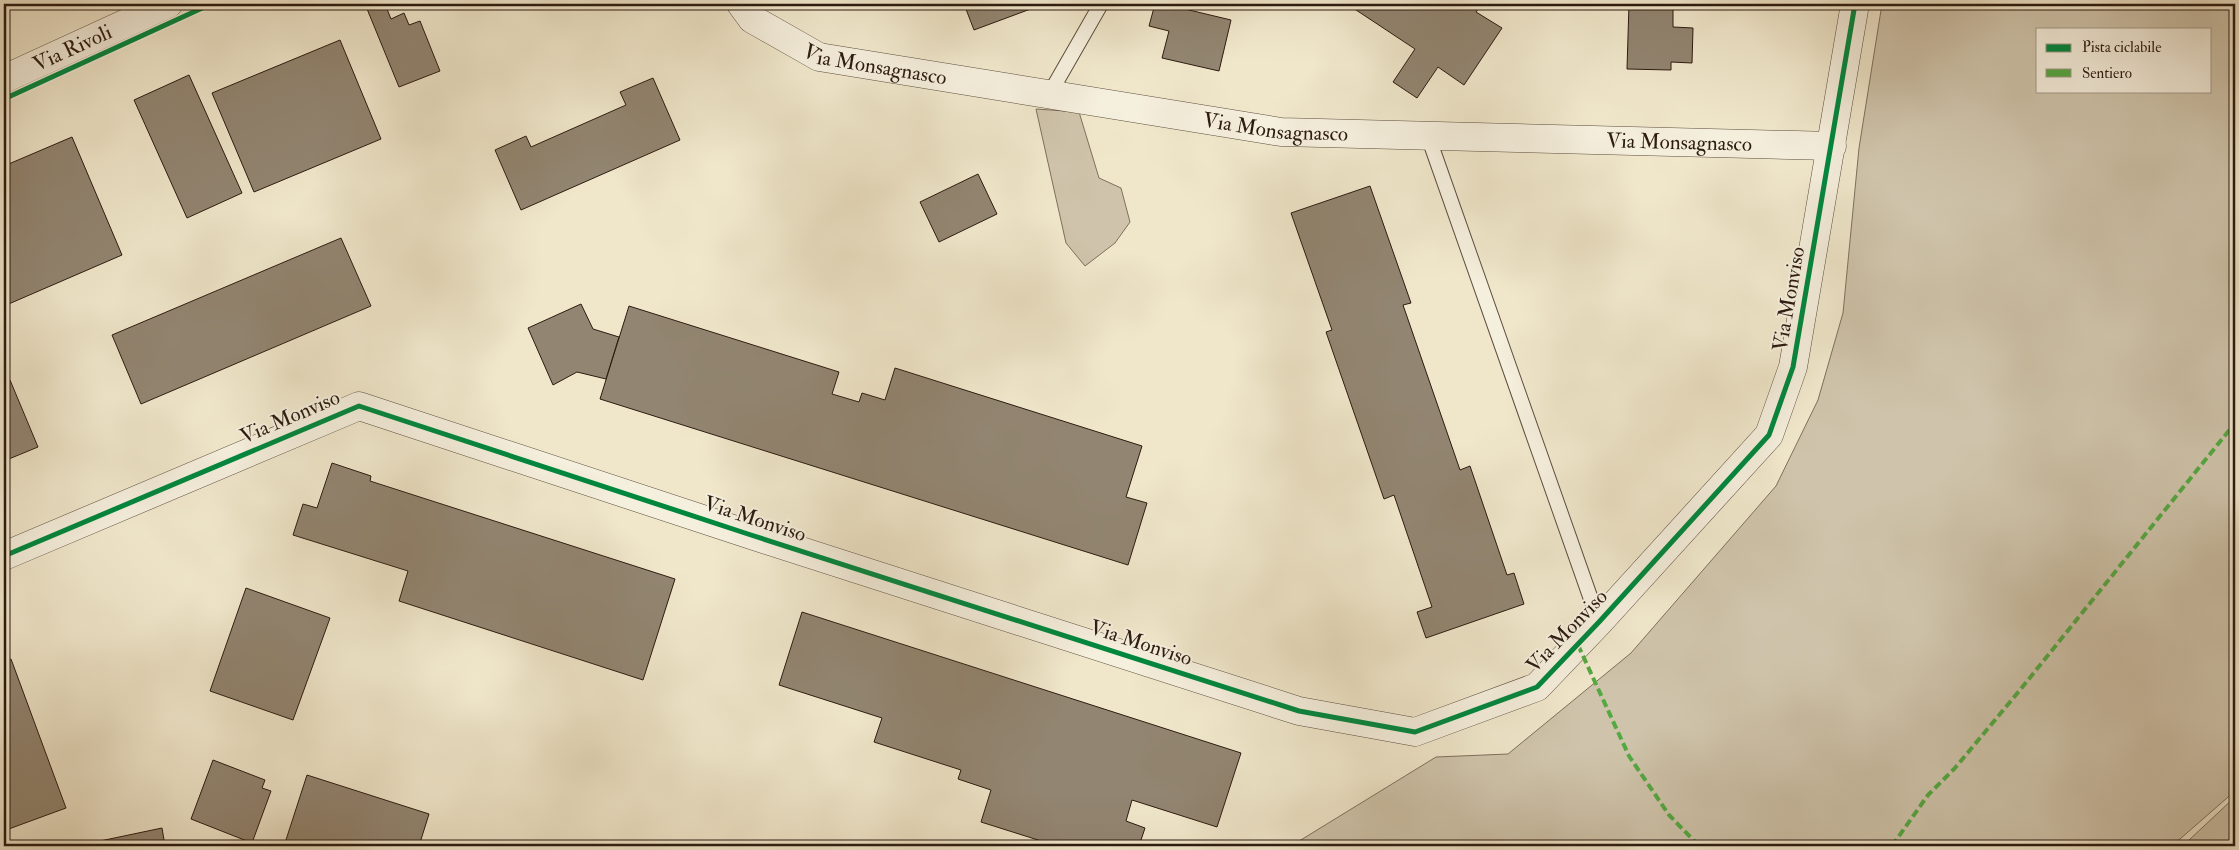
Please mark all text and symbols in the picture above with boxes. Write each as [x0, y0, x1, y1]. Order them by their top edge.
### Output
street label: Via Rivoli [28, 18, 116, 78]
legend [2036, 28, 2212, 92]
street label: Via Monsagnasco [798, 37, 949, 91]
text: Pista ciclabile [2082, 38, 2161, 57]
text: Sentiero [2082, 64, 2132, 83]
street label: Via Monsagnasco [1201, 106, 1348, 147]
street label: Via Monsagnasco [1606, 127, 1752, 157]
street label: Via Monviso [1767, 244, 1811, 354]
street label: Via Monviso [236, 384, 344, 450]
street label: Via Monviso [700, 490, 810, 548]
street label: Via Monviso [1520, 584, 1614, 678]
street label: Via Monviso [1086, 614, 1196, 672]

